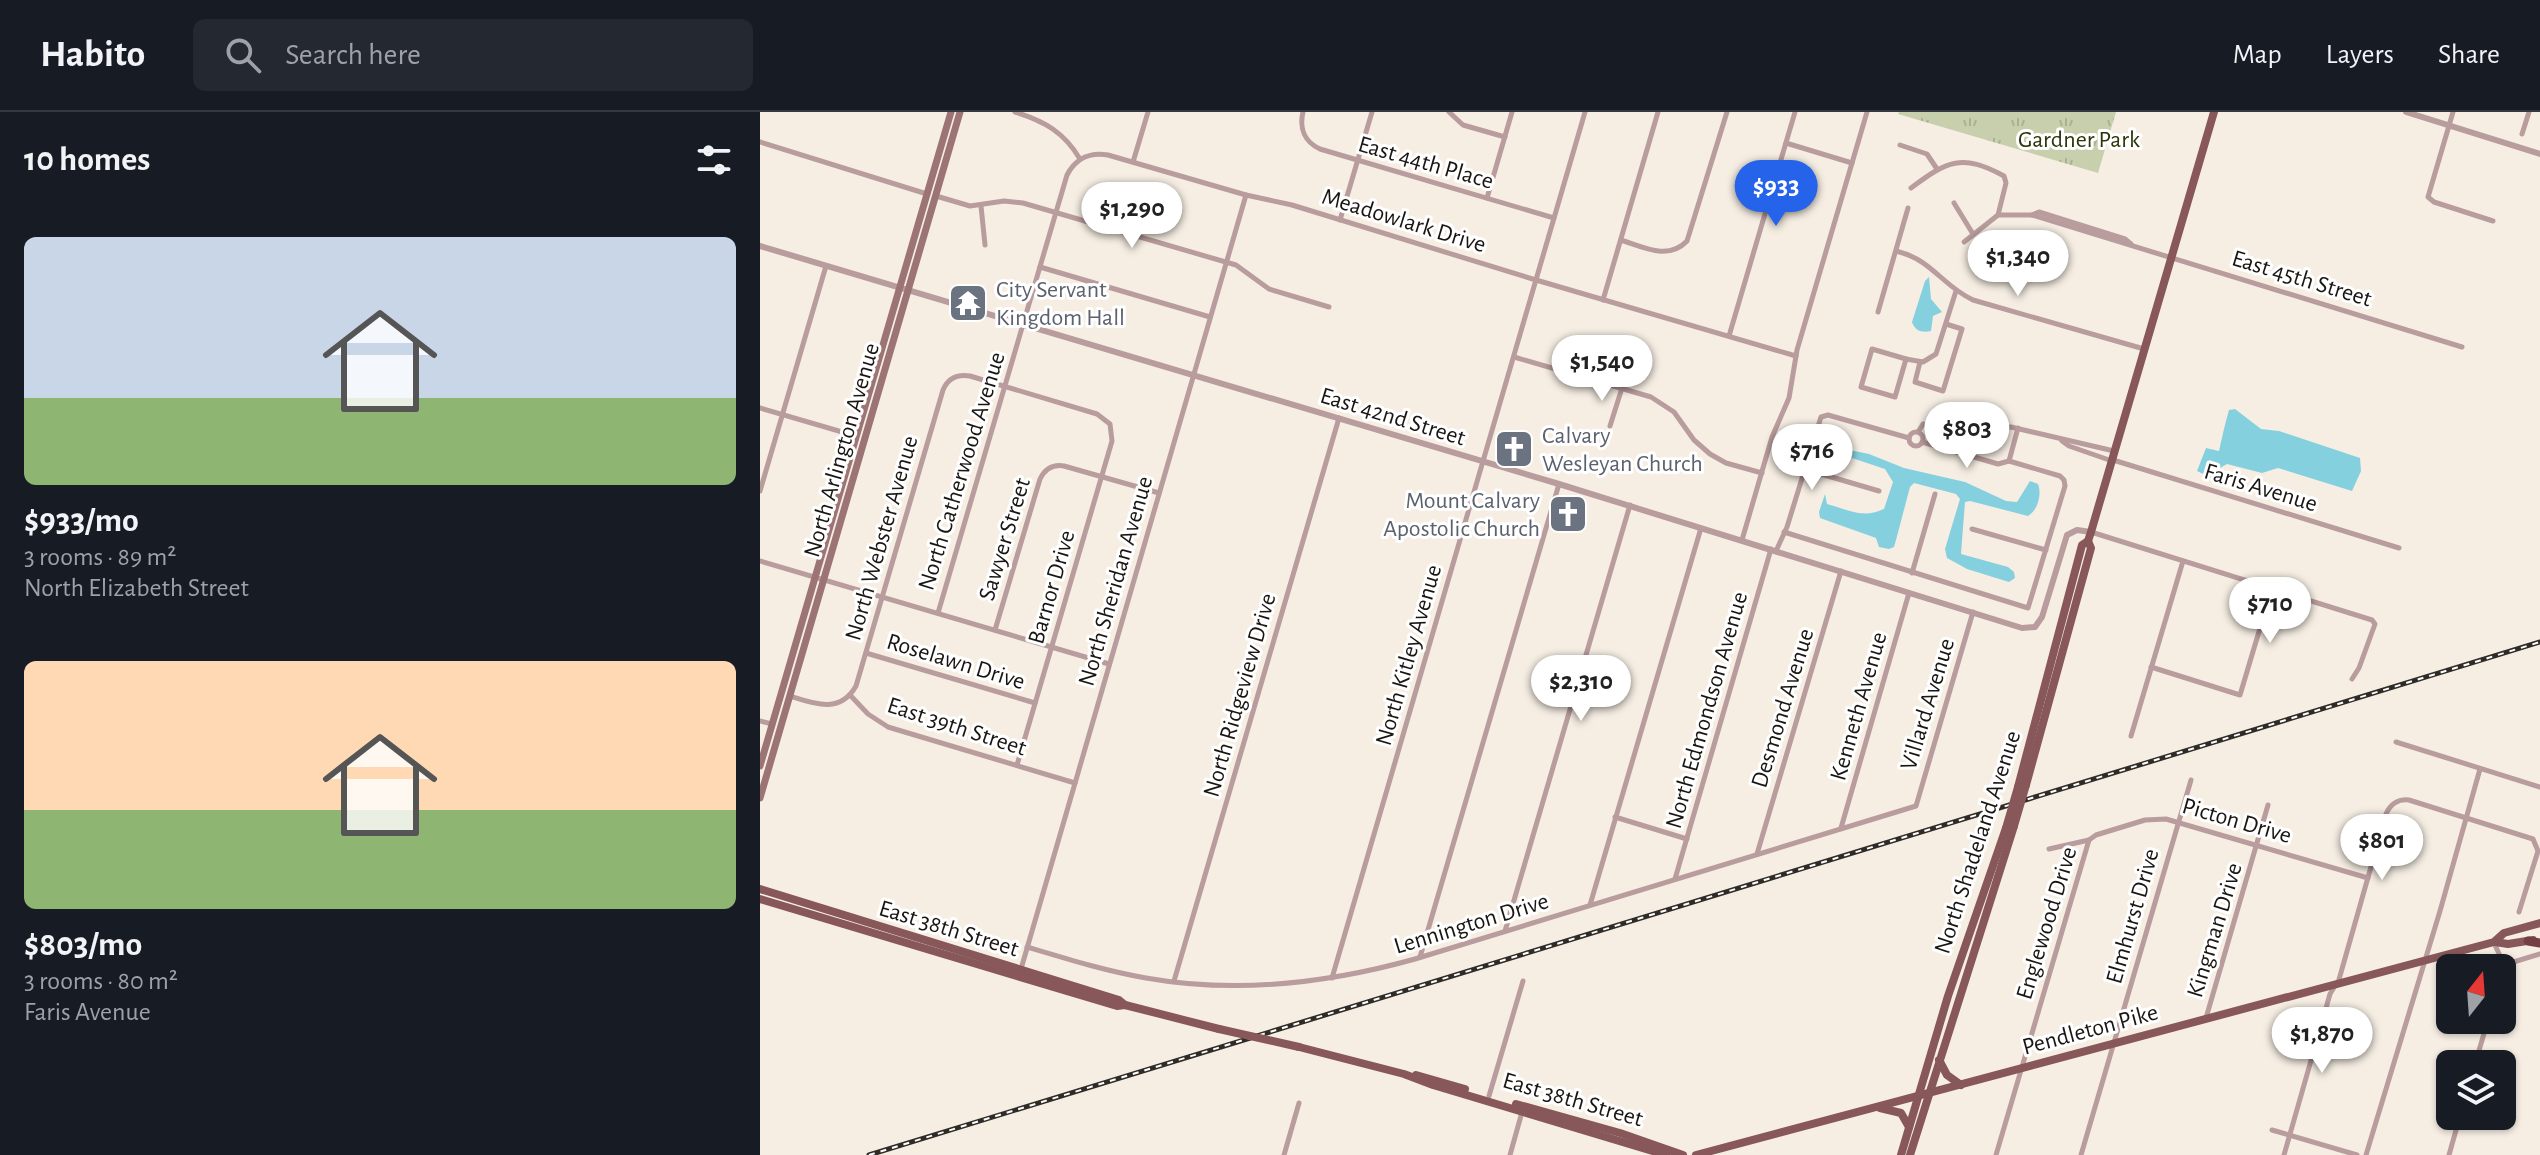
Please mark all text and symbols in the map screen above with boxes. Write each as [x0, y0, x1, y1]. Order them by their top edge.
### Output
search box [193, 19, 753, 91]
icon: search [221, 33, 265, 77]
text: Habito [40, 36, 145, 74]
text: Search here [285, 40, 421, 70]
text: Map [2233, 41, 2282, 69]
text: Layers [2326, 41, 2394, 69]
text: Share [2438, 41, 2500, 69]
park label: Gardner Park [2018, 128, 2140, 152]
street label: East 44th Place [1355, 132, 1496, 194]
icon: filters [692, 138, 736, 182]
text: 10 homes [24, 143, 150, 177]
pin: $933 [1729, 160, 1823, 228]
text: $933 [1753, 173, 1799, 199]
pin: $1,290 [1067, 182, 1197, 250]
street label: Meadowlark Drive [1319, 185, 1489, 257]
text: $1,290 [1099, 195, 1165, 221]
pin: $1,340 [1953, 230, 2083, 298]
text: $1,340 [1986, 243, 2050, 269]
street label: East 45th Street [2229, 246, 2375, 312]
place label: City Servant Kingdom Hall [996, 278, 1125, 330]
temple icon: City Servant Kingdom Hall [947, 282, 989, 324]
icon: home [308, 289, 452, 433]
pin: $1,540 [1537, 335, 1667, 403]
street label: North Arlington Avenue [800, 340, 884, 560]
text: $1,540 [1570, 348, 1634, 374]
street label: North Catherwood Avenue [914, 349, 1010, 593]
street label: East 42nd Street [1317, 383, 1468, 451]
pin: $803 [1920, 402, 2014, 470]
text: $803 [1942, 415, 1992, 441]
place label: Calvary Wesleyan Church [1542, 424, 1703, 476]
pin: $716 [1765, 424, 1859, 492]
church icon: Calvary Wesleyan Church [1493, 428, 1535, 470]
street label: North Webster Avenue [841, 433, 923, 643]
text: $716 [1790, 437, 1834, 463]
street label: Faris Avenue [2201, 459, 2320, 517]
street label: North Sheridan Avenue [1075, 474, 1157, 689]
street label: Sawyer Street [975, 475, 1035, 604]
place label: Mount Calvary Apostolic Church [1383, 489, 1540, 541]
church icon: Mount Calvary Apostolic Church [1547, 493, 1589, 535]
text: $933/mo [24, 504, 139, 538]
street label: Barnor Drive [1024, 528, 1080, 647]
text: 3 rooms · 89 m² [24, 544, 176, 570]
street label: North Kitley Avenue [1372, 562, 1446, 748]
text: North Elizabeth Street [24, 575, 249, 601]
pin: $710 [2223, 577, 2317, 645]
street label: North Edmondson Avenue [1662, 589, 1752, 831]
text: $710 [2247, 590, 2293, 616]
street label: North Ridgeview Drive [1199, 591, 1281, 800]
street label: Desmond Avenue [1747, 626, 1819, 791]
street label: Kenneth Avenue [1826, 629, 1892, 783]
street label: Roselawn Drive [884, 630, 1028, 694]
street label: Villard Avenue [1897, 636, 1959, 773]
pin: $2,310 [1516, 655, 1646, 723]
text: $2,310 [1549, 668, 1613, 694]
street label: East 39th Street [884, 693, 1029, 761]
icon: home [308, 713, 452, 857]
street label: North Shadeland Avenue [1931, 728, 2025, 957]
street label: Picton Drive [2179, 794, 2294, 848]
pin: $801 [2335, 814, 2429, 882]
text: $801 [2358, 827, 2406, 853]
street label: Englewood Drive [2012, 844, 2082, 1002]
street label: Elmhurst Drive [2102, 846, 2164, 987]
street label: Kingman Drive [2183, 860, 2247, 1000]
street label: Lennington Drive [1391, 889, 1551, 959]
street label: East 38th Street [876, 896, 1022, 962]
text: $803/mo [24, 928, 142, 962]
north arrow [2436, 954, 2516, 1034]
map controls [2436, 954, 2516, 1130]
text: 3 rooms · 80 m² [24, 968, 178, 994]
text: Faris Avenue [24, 999, 151, 1025]
street label: Pendleton Pike [2020, 1000, 2161, 1060]
pin: $1,870 [2257, 1007, 2387, 1075]
text: $1,870 [2290, 1020, 2354, 1046]
button: layers [2436, 1050, 2516, 1130]
street label: East 38th Street [1500, 1069, 1646, 1132]

